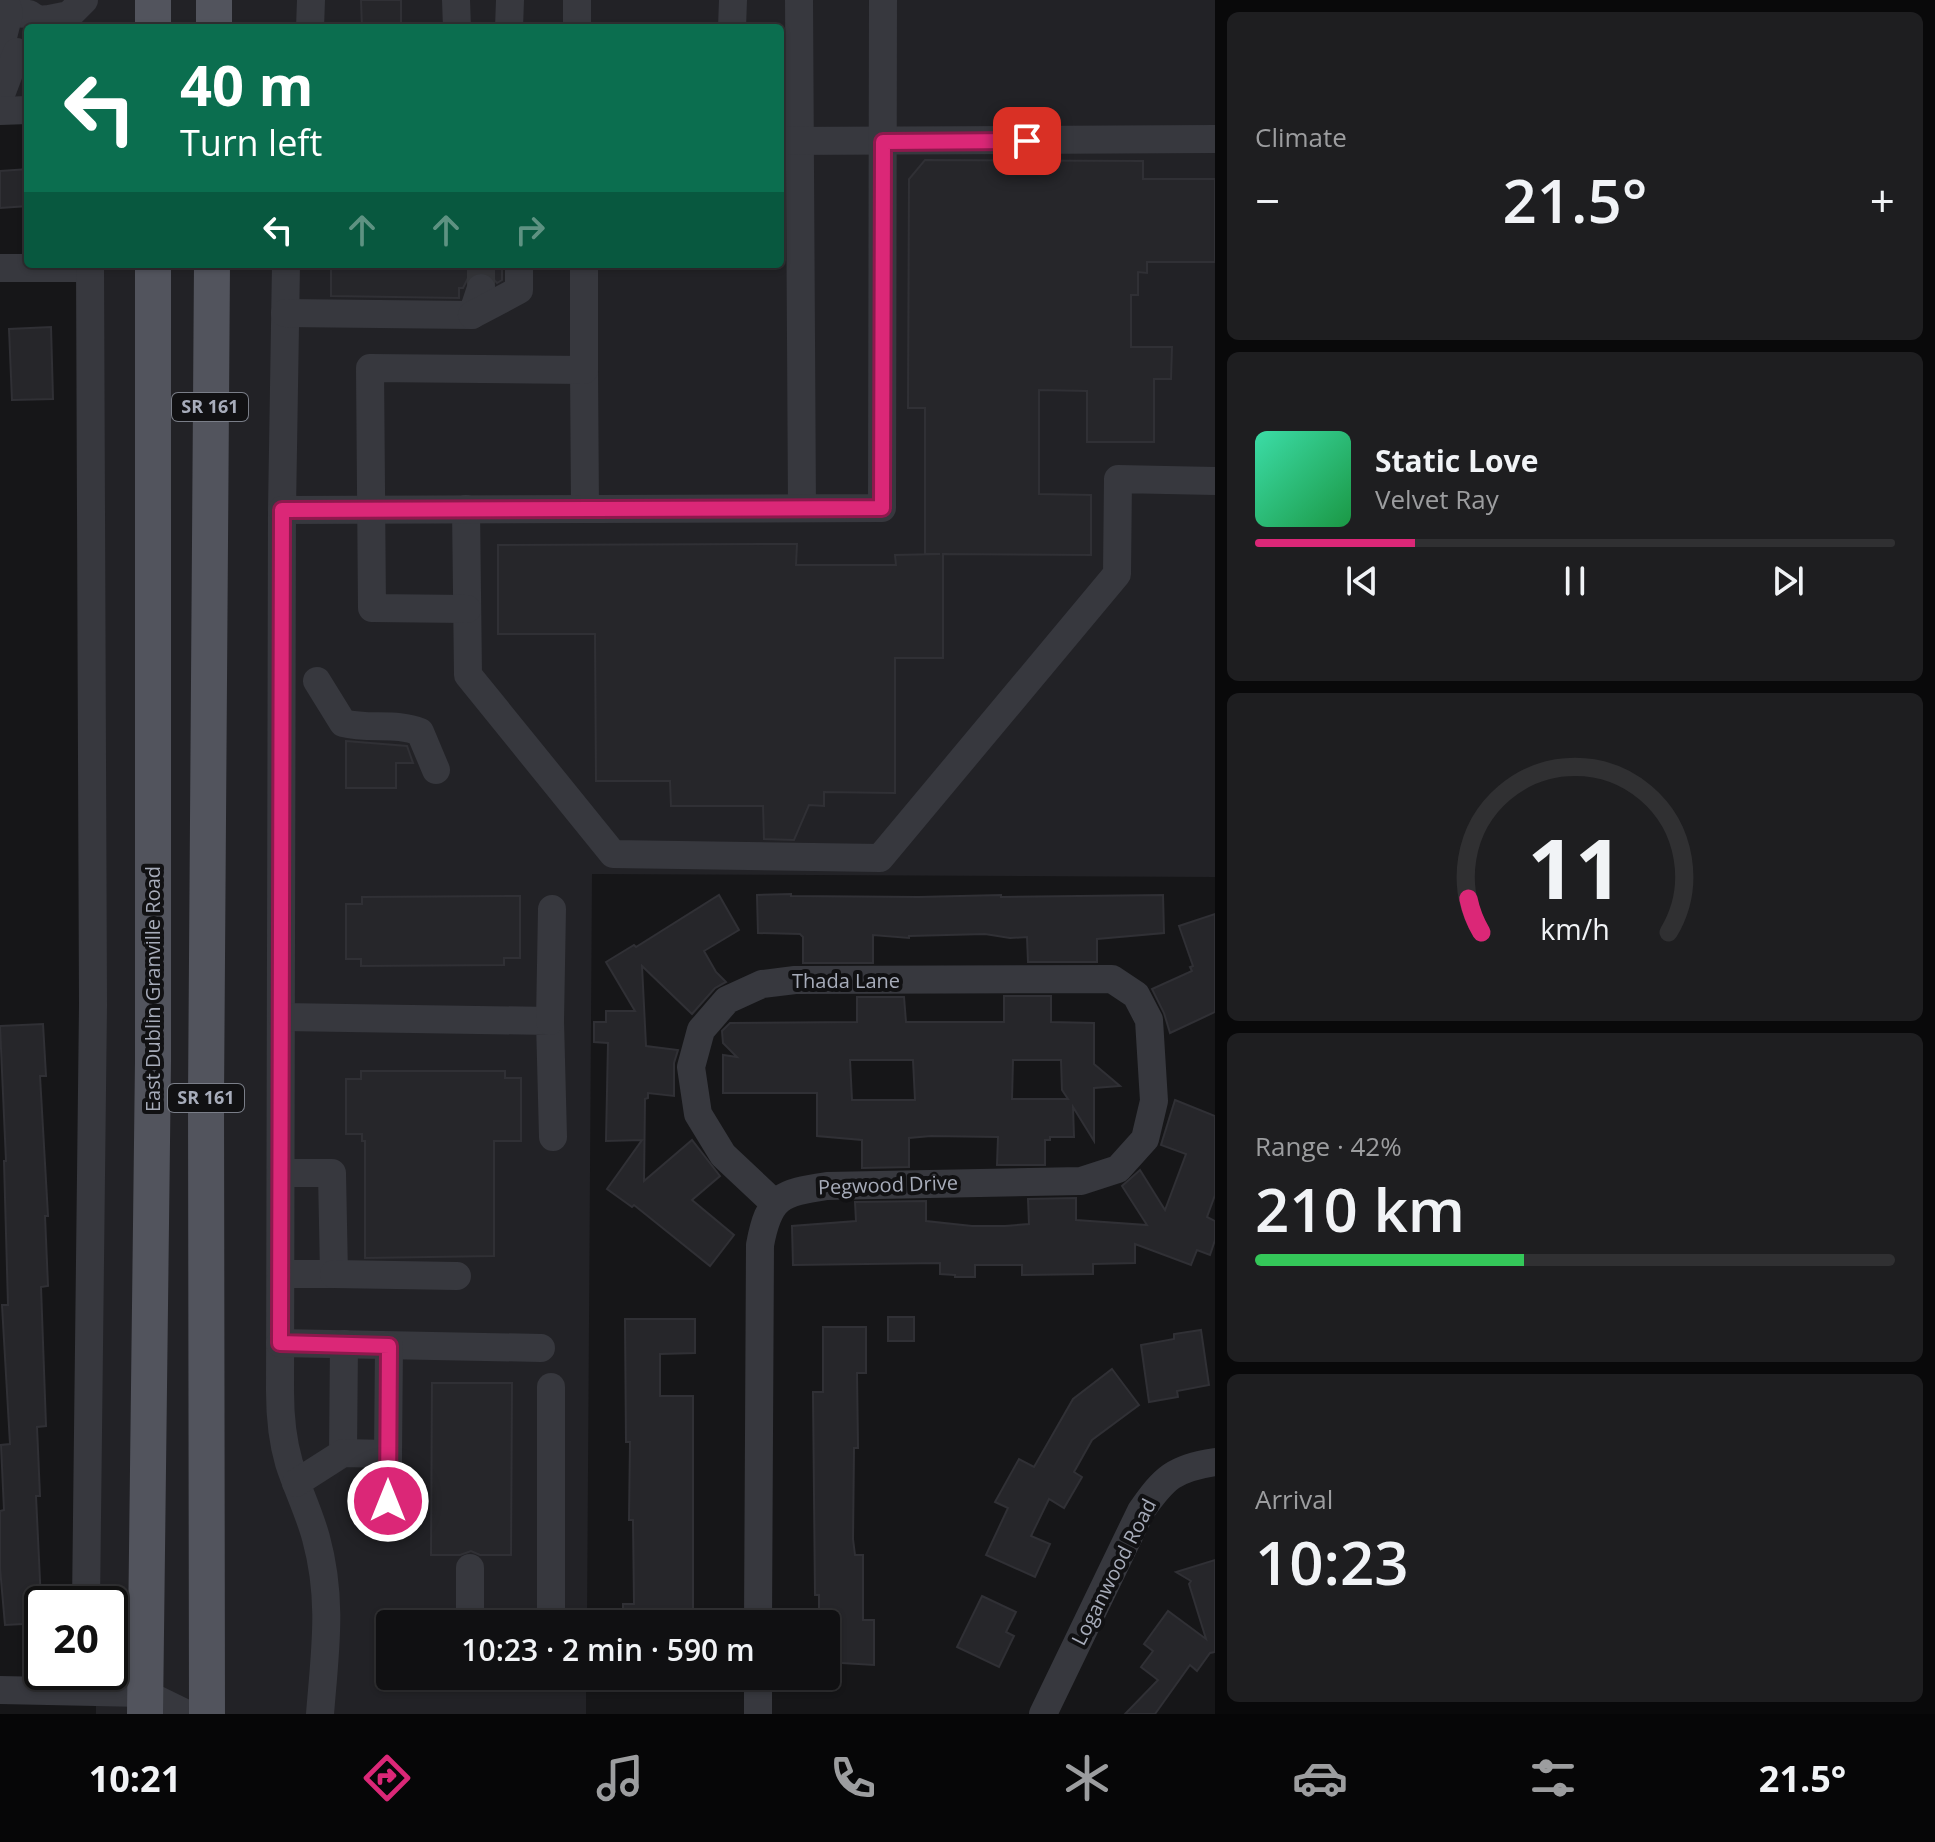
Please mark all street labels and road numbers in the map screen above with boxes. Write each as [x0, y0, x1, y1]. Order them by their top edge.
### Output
road number: SR 161 [172, 393, 248, 421]
street label: East Dublin Granville Road [139, 866, 166, 1112]
street label: Thada Lane [792, 967, 900, 994]
road number: SR 161 [168, 1084, 244, 1112]
street label: Pegwood Drive [818, 1169, 958, 1200]
street label: Loganwood Road [1065, 1494, 1162, 1650]

